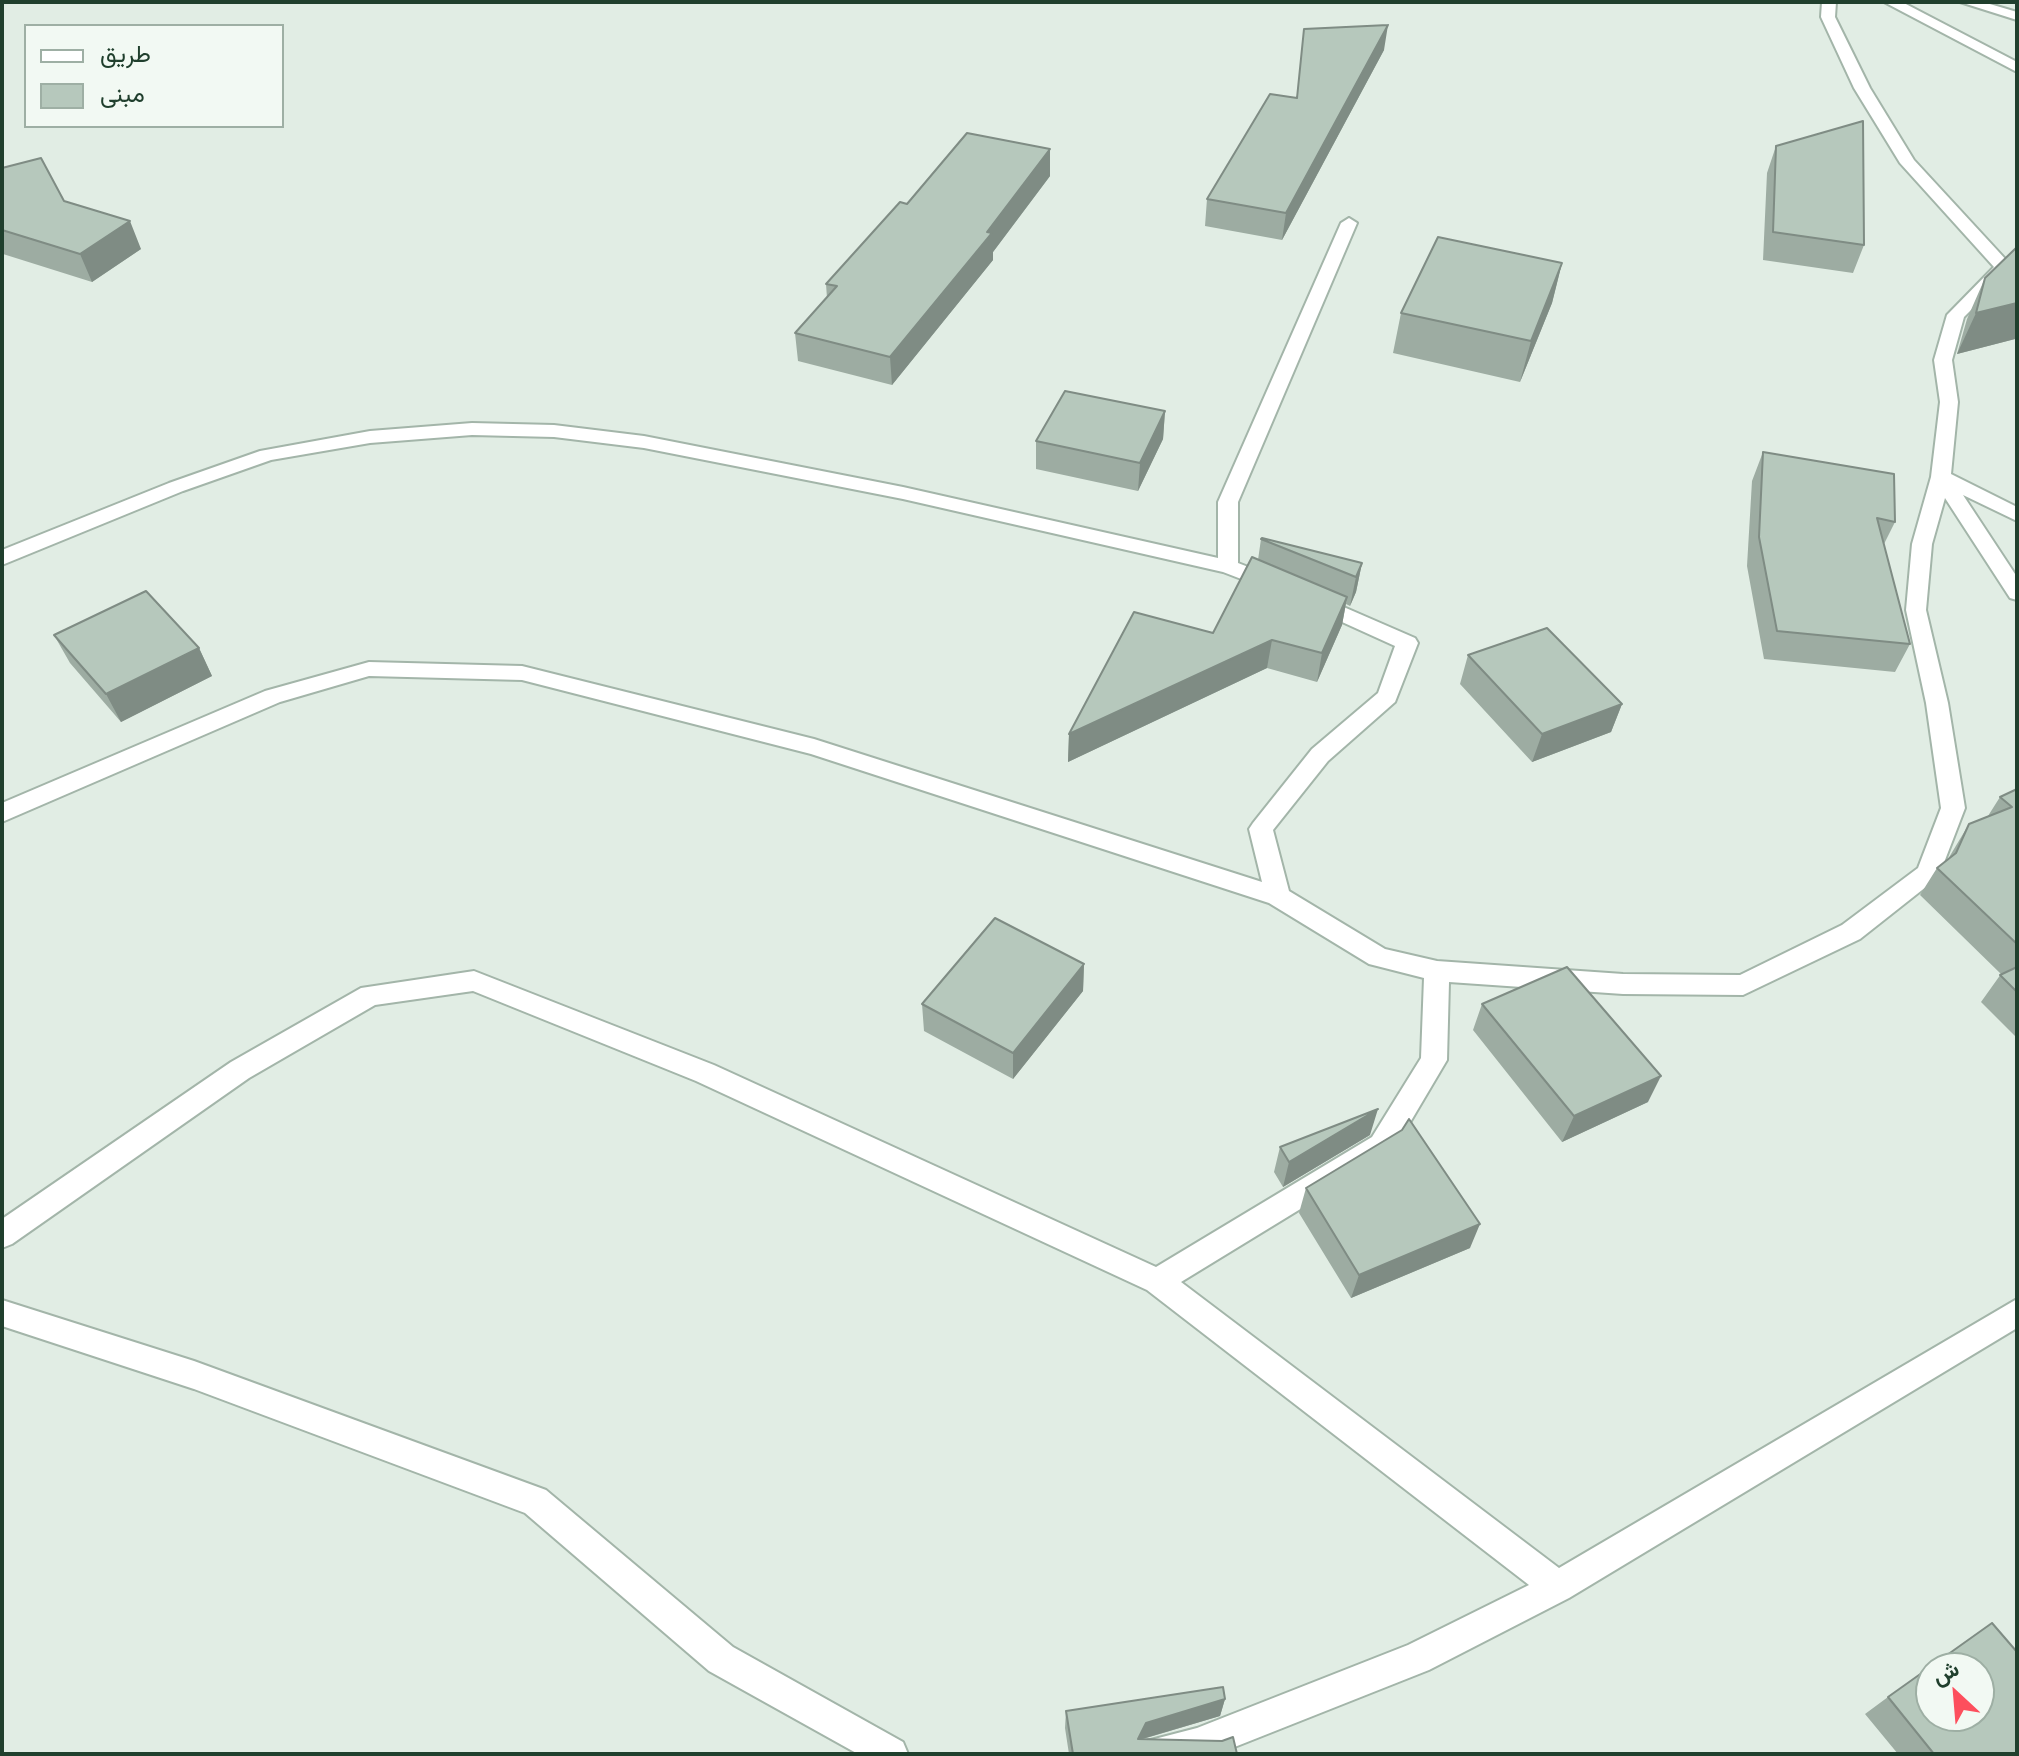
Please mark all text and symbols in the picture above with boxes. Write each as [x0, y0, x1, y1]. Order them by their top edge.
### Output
legend [24, 24, 284, 128]
text: طريق [100, 38, 151, 67]
text: مبنى [100, 78, 145, 107]
north arrow [1915, 1652, 1995, 1732]
text: ش [1927, 1654, 1963, 1690]

